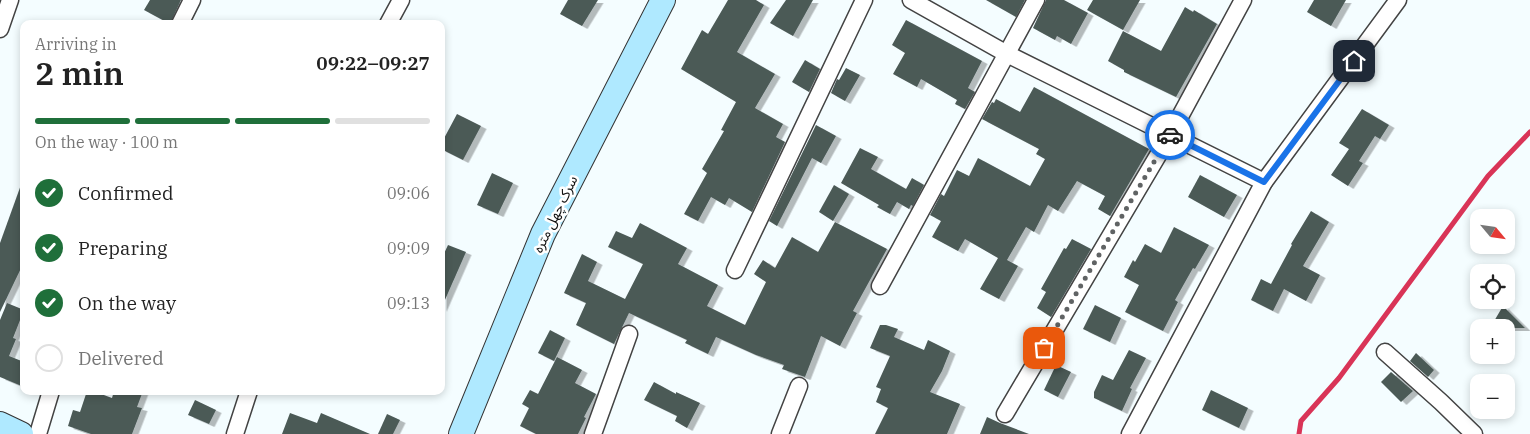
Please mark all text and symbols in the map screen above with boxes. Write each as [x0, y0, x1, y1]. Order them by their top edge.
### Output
text: Arriving in [35, 34, 117, 54]
pin [1333, 40, 1375, 82]
icon: home [1340, 47, 1368, 75]
text: 09:22–09:27 [316, 51, 430, 75]
text: 2 min [35, 52, 124, 94]
courier [1145, 110, 1195, 160]
icon: car [1156, 121, 1184, 149]
text: On the way · 100 m [35, 132, 178, 152]
street label: سرک چهل متره [529, 173, 582, 256]
icon: check [35, 179, 63, 207]
text: Confirmed [78, 181, 173, 205]
text: 09:06 [387, 183, 430, 203]
north arrow [1470, 209, 1515, 254]
map controls [1470, 209, 1515, 419]
icon: check [35, 234, 63, 262]
text: Preparing [78, 236, 167, 260]
text: 09:09 [387, 238, 430, 258]
button: locate [1470, 264, 1515, 309]
icon: check [35, 289, 63, 317]
text: On the way [78, 291, 176, 315]
text: 09:13 [387, 293, 430, 313]
button: + [1470, 319, 1515, 364]
pin [1023, 327, 1065, 369]
icon: bag [1030, 334, 1058, 362]
text: Delivered [78, 346, 164, 370]
button: − [1470, 374, 1515, 419]

